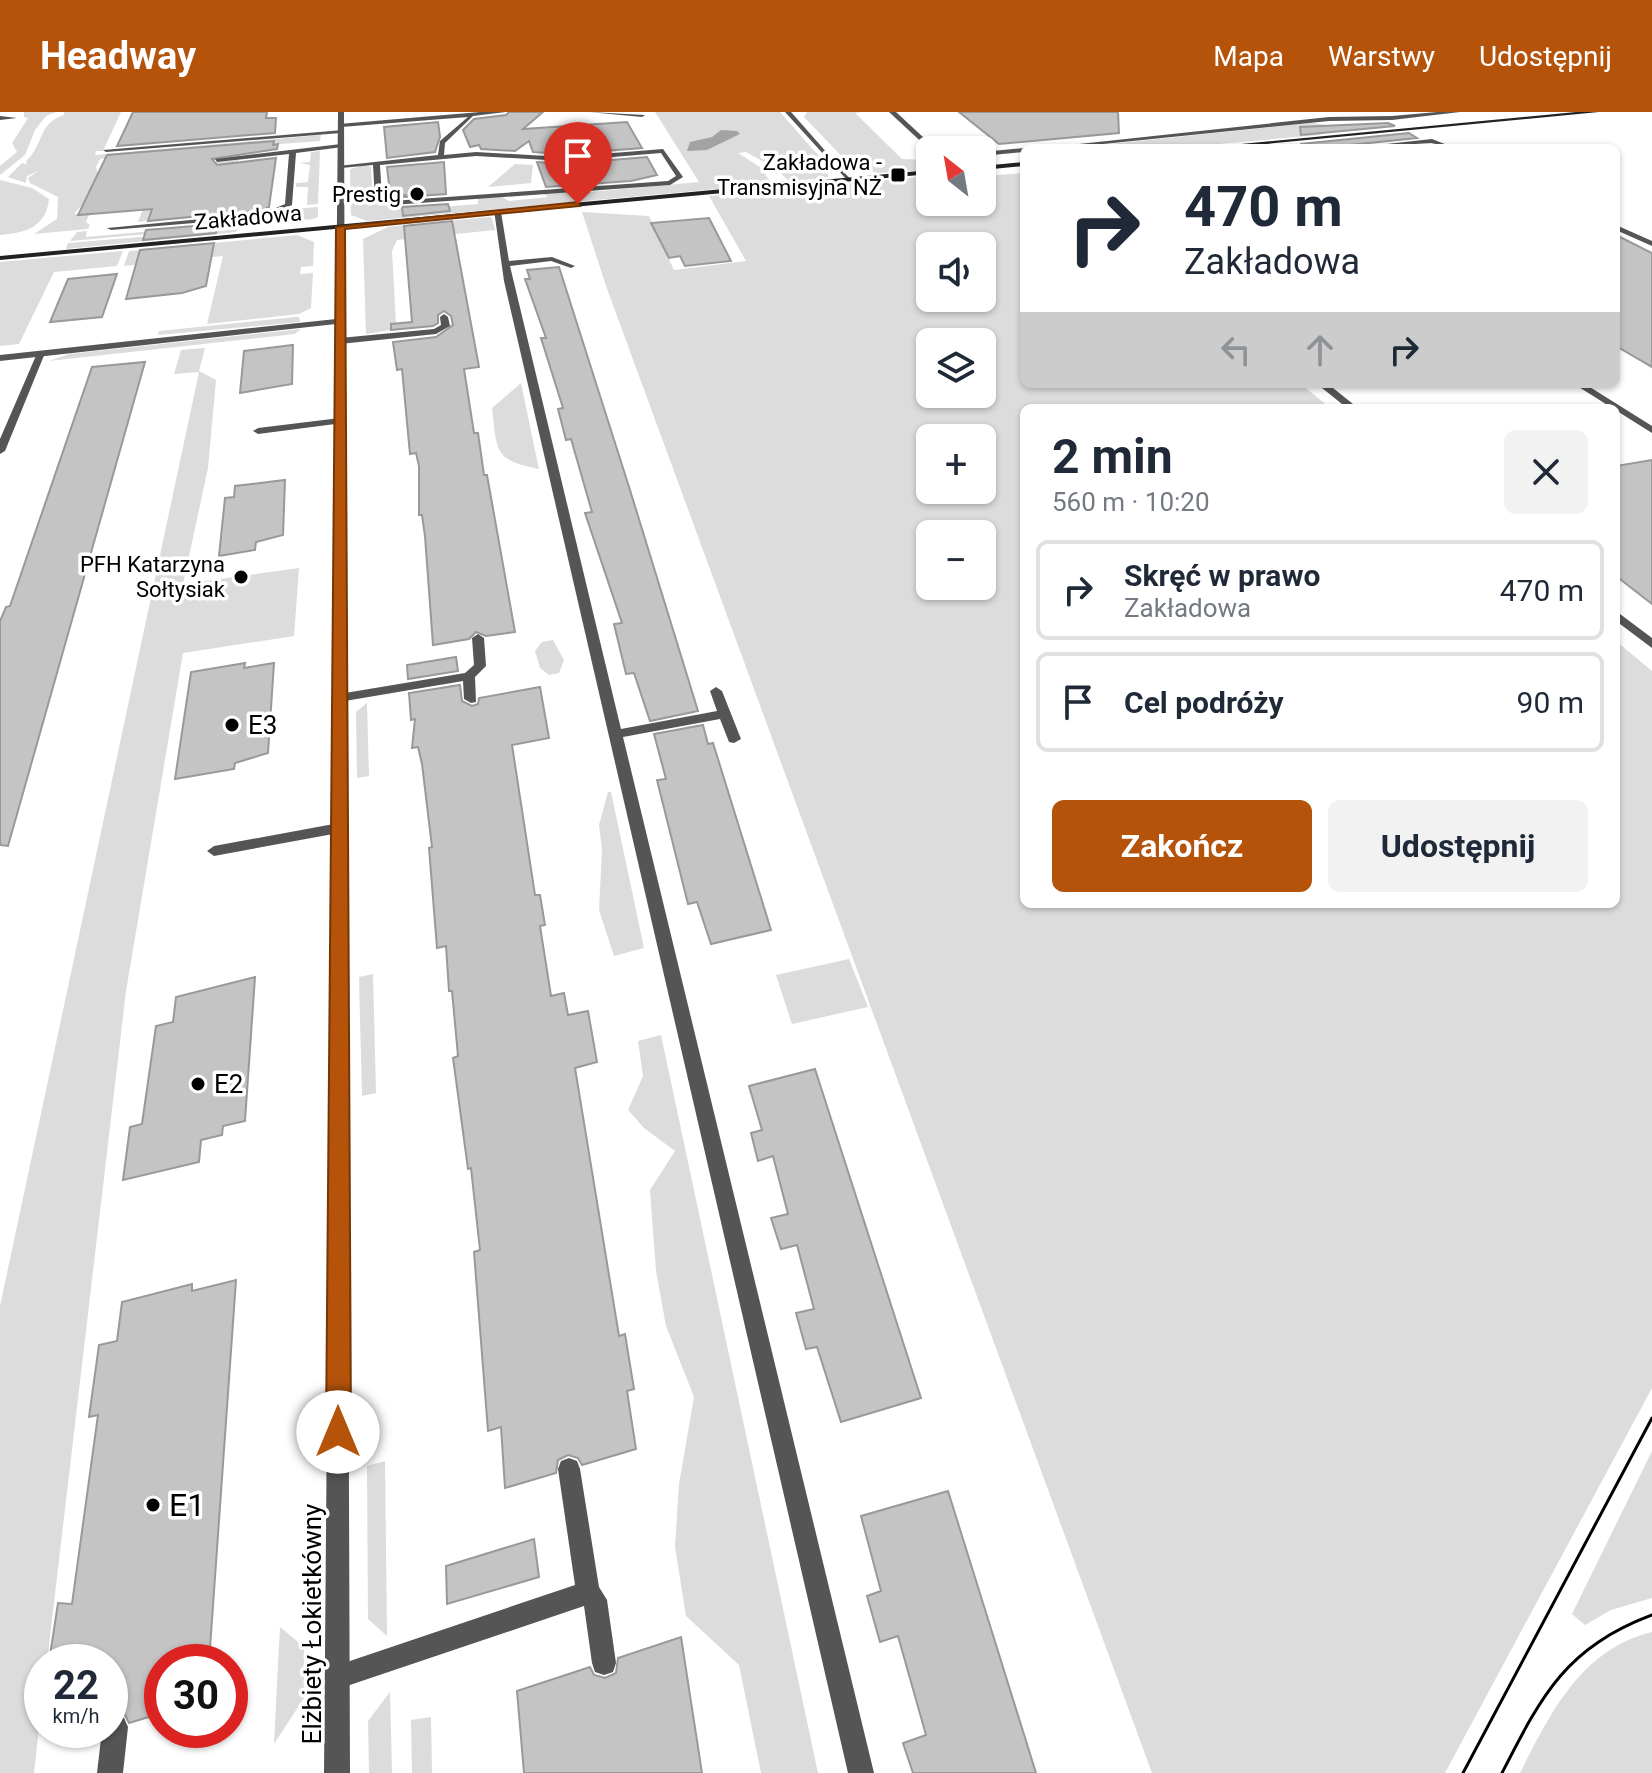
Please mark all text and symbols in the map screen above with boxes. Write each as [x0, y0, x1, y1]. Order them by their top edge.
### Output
text: Headway [40, 34, 196, 78]
text: Mapa [1213, 40, 1284, 73]
text: Warstwy [1328, 40, 1435, 73]
text: Udostępnij [1479, 40, 1612, 73]
pin [544, 122, 612, 204]
icon: arrive [556, 134, 600, 178]
north arrow [916, 136, 996, 216]
map controls [916, 136, 996, 600]
place label: Zakładowa - Transmisyjna NŻ [717, 150, 882, 200]
marker: Zakładowa - Transmisyjna NŻ [889, 166, 907, 184]
text: 470 m [1184, 174, 1343, 240]
icon: right [1052, 176, 1156, 280]
place label: Prestig [332, 182, 401, 207]
marker: Prestig [408, 185, 426, 203]
street label: Zakładowa [193, 200, 303, 235]
button: sound [916, 232, 996, 312]
text: Zakładowa [1184, 241, 1360, 283]
button: layers [916, 328, 996, 408]
icon: left [1214, 328, 1258, 372]
icon: ahead [1298, 328, 1342, 372]
icon: right [1382, 328, 1426, 372]
button: + [916, 424, 996, 504]
text: 2 min [1052, 428, 1173, 485]
button: close [1504, 430, 1588, 514]
text: 560 m · 10:20 [1052, 487, 1210, 517]
button: − [916, 520, 996, 600]
place label: PFH Katarzyna Sołtysiak [80, 552, 226, 602]
text: Skręć w prawo [1124, 558, 1320, 593]
marker: PFH Katarzyna Sołtysiak [232, 568, 250, 586]
icon: right [1056, 568, 1100, 612]
text: 470 m [1500, 573, 1584, 608]
text: Zakładowa [1124, 593, 1251, 623]
icon: arrive [1056, 680, 1100, 724]
text: Cel podróży [1124, 685, 1284, 720]
text: 90 m [1517, 685, 1584, 720]
place label: E3 [248, 710, 277, 740]
marker: E3 [223, 716, 241, 734]
button: Zakończ [1052, 800, 1312, 892]
button: Udostępnij [1328, 800, 1588, 892]
place label: E2 [214, 1069, 243, 1099]
marker: E2 [189, 1075, 207, 1093]
position arrow [296, 1390, 380, 1474]
place label: E1 [169, 1486, 205, 1524]
marker: E1 [144, 1496, 162, 1514]
street label: Elżbiety Łokietkówny [297, 1504, 327, 1744]
speed limit sign: 30 [144, 1644, 248, 1748]
text: 22 [53, 1662, 99, 1709]
text: km/h [53, 1704, 99, 1728]

